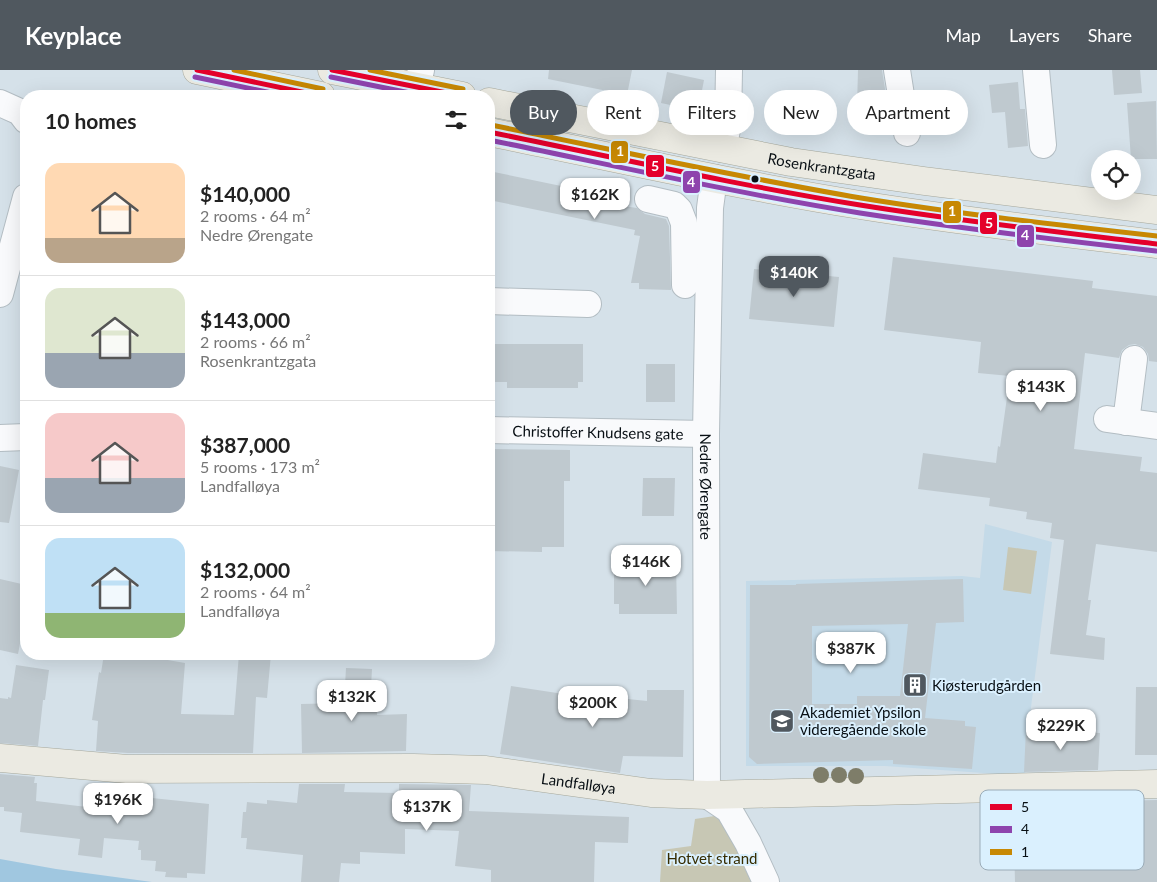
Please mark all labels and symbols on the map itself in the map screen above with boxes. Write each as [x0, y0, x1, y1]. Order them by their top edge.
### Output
line badge: 1 [610, 140, 629, 164]
text: 1 [616, 142, 624, 159]
street label: Rosenkrantzgata [766, 149, 877, 183]
line badge: 5 [645, 154, 665, 178]
text: 5 [651, 157, 659, 174]
line badge: 4 [682, 170, 701, 194]
text: 4 [687, 173, 695, 190]
unlabelled marker [750, 174, 760, 184]
pin: $162K [560, 178, 630, 220]
line badge: 1 [942, 200, 962, 224]
text: 1 [948, 202, 956, 219]
line badge: 5 [979, 211, 998, 235]
text: 5 [985, 214, 993, 231]
line badge: 4 [1016, 224, 1035, 248]
text: 4 [1021, 226, 1029, 243]
pin: $140K [759, 256, 829, 298]
pin: $143K [1006, 370, 1076, 412]
street label: Christoffer Knudsens gate [512, 421, 684, 443]
street label: Nedre Ørengate [697, 434, 715, 540]
pin: $146K [611, 544, 681, 587]
pin: $387K [816, 632, 886, 674]
building icon: Kiøsterudgården [902, 672, 928, 698]
place label: Kiøsterudgården [932, 676, 1041, 694]
pin: $132K [317, 680, 387, 722]
pin: $200K [558, 686, 628, 728]
place label: Akademiet Ypsilon videregående skole [800, 703, 926, 738]
school or university icon: Akademiet Ypsilon videregående skole [769, 708, 795, 734]
pin: $229K [1026, 708, 1096, 751]
street label: Landfalløya [540, 769, 617, 797]
pin: $196K [83, 782, 153, 825]
pin: $137K [392, 790, 462, 832]
legend [980, 790, 1144, 870]
text: 5 [1021, 798, 1029, 815]
text: 4 [1021, 820, 1029, 837]
text: 1 [1021, 843, 1029, 860]
park label: Hotvet strand [666, 849, 758, 867]

